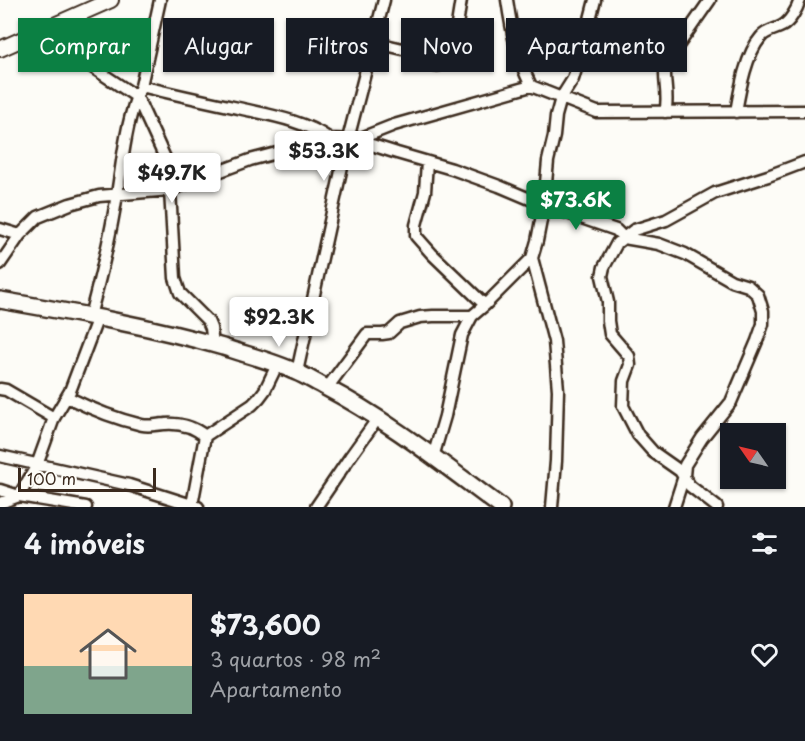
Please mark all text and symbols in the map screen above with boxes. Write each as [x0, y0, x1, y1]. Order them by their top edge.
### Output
chip: Comprar [18, 18, 151, 72]
chip: Alugar [163, 18, 274, 72]
chip: Filtros [286, 18, 389, 72]
chip: Novo [401, 18, 494, 72]
chip: Apartamento [506, 18, 687, 72]
pin: $53.3K [275, 131, 373, 182]
text: $53.3K [288, 135, 360, 165]
pin: $49.7K [123, 153, 221, 204]
text: $49.7K [138, 157, 206, 187]
pin: $73.6K [527, 180, 625, 231]
text: $73.6K [540, 184, 612, 214]
pin: $92.3K [230, 297, 328, 348]
text: $92.3K [243, 301, 315, 331]
north arrow [720, 423, 786, 489]
map controls [720, 423, 786, 489]
scale bar [18, 465, 156, 492]
text: 100 m [27, 466, 76, 490]
text: 4 imóveis [24, 524, 145, 563]
icon: filters [748, 527, 781, 560]
text: $73,600 [210, 605, 321, 644]
icon: home [72, 618, 144, 690]
icon: heart [748, 638, 781, 671]
text: 3 quartos · 98 m² [210, 644, 381, 674]
text: Apartamento [210, 674, 342, 704]

